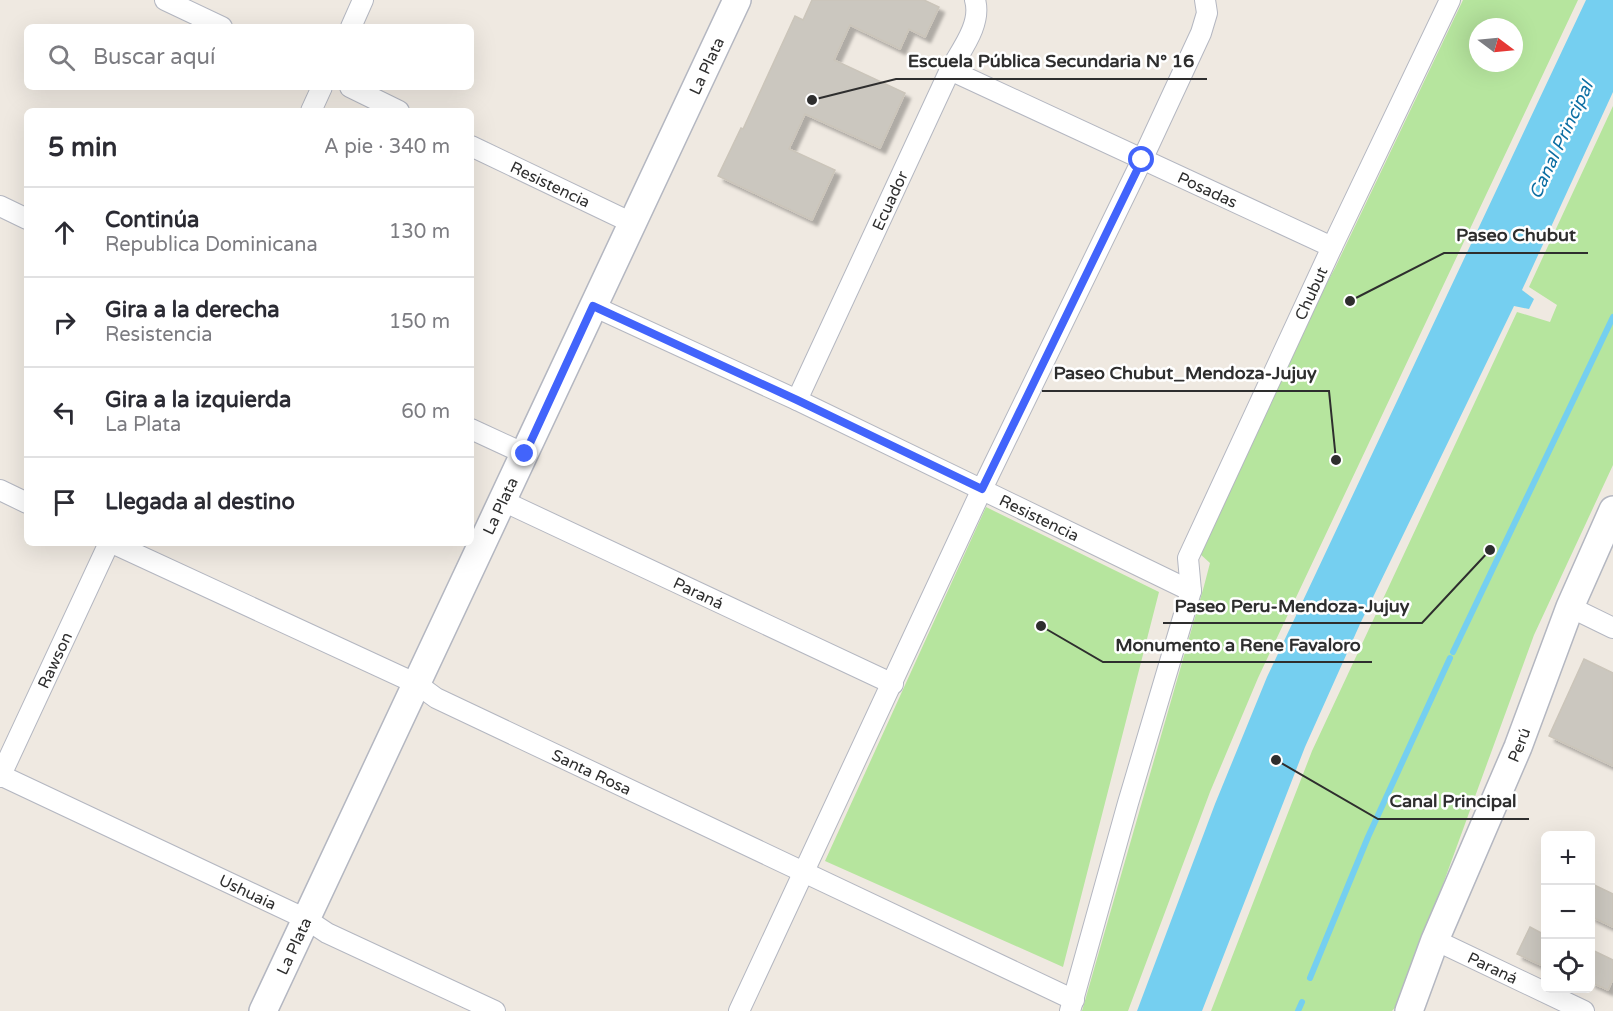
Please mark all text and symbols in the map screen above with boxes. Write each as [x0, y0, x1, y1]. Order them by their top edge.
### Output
north arrow [1469, 18, 1523, 72]
search box [24, 24, 474, 90]
street label: La Plata [685, 34, 729, 98]
icon: search [45, 41, 78, 74]
callout: Escuela Pública Secundaria N° 16 [896, 43, 1207, 79]
text: Buscar aquí [93, 44, 215, 70]
text: Escuela Pública Secundaria N° 16 [908, 50, 1194, 72]
water label: Canal Principal [1524, 75, 1599, 202]
text: 5 min [48, 132, 117, 163]
text: A pie · 340 m [324, 135, 450, 159]
route start [1128, 146, 1154, 172]
street label: Resistencia [507, 157, 593, 212]
street label: Ecuador [868, 167, 913, 234]
street label: Posadas [1174, 168, 1240, 213]
text: Continúa [105, 207, 199, 233]
icon: ahead [48, 216, 81, 249]
callout: Paseo Chubut [1444, 217, 1588, 253]
text: 130 m [389, 220, 450, 244]
text: Paseo Chubut [1456, 224, 1576, 246]
text: Republica Dominicana [105, 233, 318, 257]
street label: Chubut [1291, 264, 1332, 324]
text: Gira a la derecha [105, 297, 280, 323]
icon: right [48, 306, 81, 339]
text: 150 m [389, 310, 450, 334]
text: Resistencia [105, 323, 213, 347]
callout: Paseo Chubut_Mendoza-Jujuy [1042, 355, 1329, 391]
text: Paseo Chubut_Mendoza-Jujuy [1053, 362, 1317, 384]
text: Gira a la izquierda [105, 387, 291, 413]
icon: left [48, 396, 81, 429]
text: 60 m [401, 400, 450, 424]
text: La Plata [105, 413, 181, 437]
route end [511, 440, 537, 466]
street label: La Plata [479, 474, 523, 538]
icon: arrive [48, 486, 81, 519]
text: Llegada al destino [105, 489, 295, 515]
street label: Resistencia [996, 491, 1082, 546]
street label: Paraná [670, 573, 726, 614]
callout: Paseo Peru-Mendoza-Jujuy [1163, 587, 1422, 623]
text: Paseo Peru-Mendoza-Jujuy [1175, 595, 1410, 617]
callout: Monumento a Rene Favaloro [1103, 626, 1372, 662]
street label: Rawson [34, 629, 77, 692]
text: Monumento a Rene Favaloro [1115, 634, 1361, 656]
street label: Perú [1504, 725, 1535, 766]
street label: Santa Rosa [548, 745, 634, 800]
callout: Canal Principal [1378, 783, 1529, 819]
text: Canal Principal [1389, 790, 1517, 812]
map controls [1541, 831, 1595, 993]
button: + [1541, 831, 1595, 885]
street label: Ushuaia [216, 871, 279, 915]
button: − [1541, 885, 1595, 939]
street label: La Plata [272, 914, 316, 978]
button: locate [1541, 939, 1595, 993]
street label: Paraná [1464, 948, 1521, 989]

